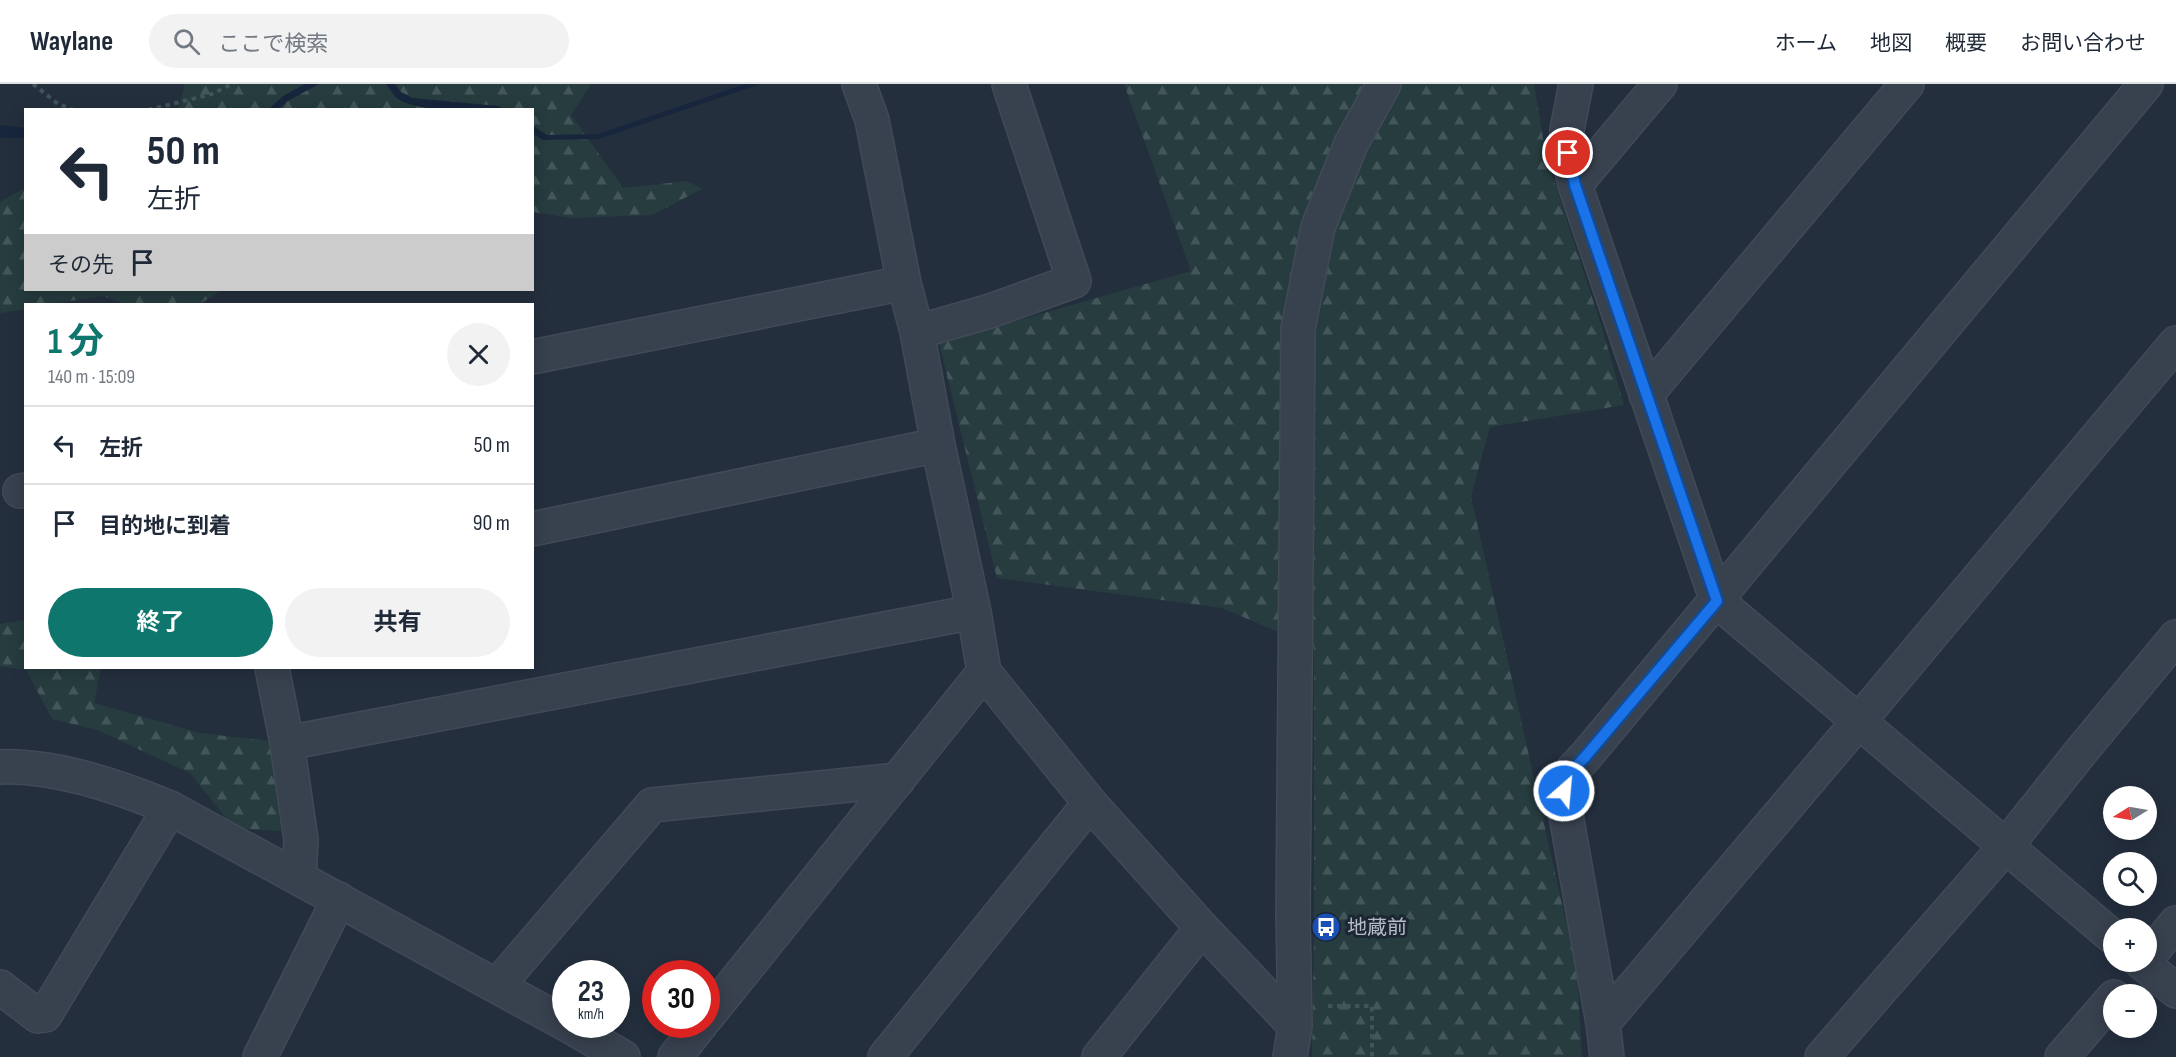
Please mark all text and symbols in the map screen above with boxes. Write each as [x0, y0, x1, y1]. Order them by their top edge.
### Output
search box [149, 14, 569, 68]
text: Waylane [30, 25, 113, 58]
icon: search [170, 25, 203, 58]
text: ここで検索 [218, 31, 328, 58]
text: ホーム [1775, 31, 1837, 56]
text: 地図 [1870, 31, 1912, 56]
text: 概要 [1945, 31, 1987, 56]
text: お問い合わせ [2020, 31, 2146, 56]
text: 50 m [147, 126, 220, 177]
pin [1542, 127, 1593, 178]
icon: left [48, 132, 126, 210]
icon: arrive [1551, 136, 1584, 169]
text: 左折 [147, 184, 201, 216]
icon: arrive [126, 246, 159, 279]
text: その先 [48, 252, 114, 279]
text: 1 分 [48, 321, 104, 364]
button: close [447, 323, 510, 386]
text: 140 m · 15:09 [48, 365, 135, 389]
icon: left [48, 429, 81, 462]
text: 50 m [474, 432, 510, 459]
text: 左折 [99, 435, 143, 462]
icon: arrive [48, 507, 81, 540]
text: 90 m [473, 510, 510, 537]
text: 目的地に到着 [99, 513, 231, 540]
button: 終了 [48, 588, 273, 657]
button: 共有 [285, 588, 510, 657]
position arrow [1532, 759, 1596, 823]
north arrow [2103, 786, 2157, 840]
map controls [2103, 786, 2157, 1038]
button: search [2103, 852, 2157, 906]
bus stop icon: 地蔵前 [1310, 911, 1342, 943]
place label: 地蔵前 [1347, 916, 1407, 940]
button: + [2103, 918, 2157, 972]
speed limit sign: 30 [642, 960, 720, 1038]
text: 23 [578, 974, 604, 1010]
button: − [2103, 984, 2157, 1038]
text: km/h [578, 1005, 604, 1024]

